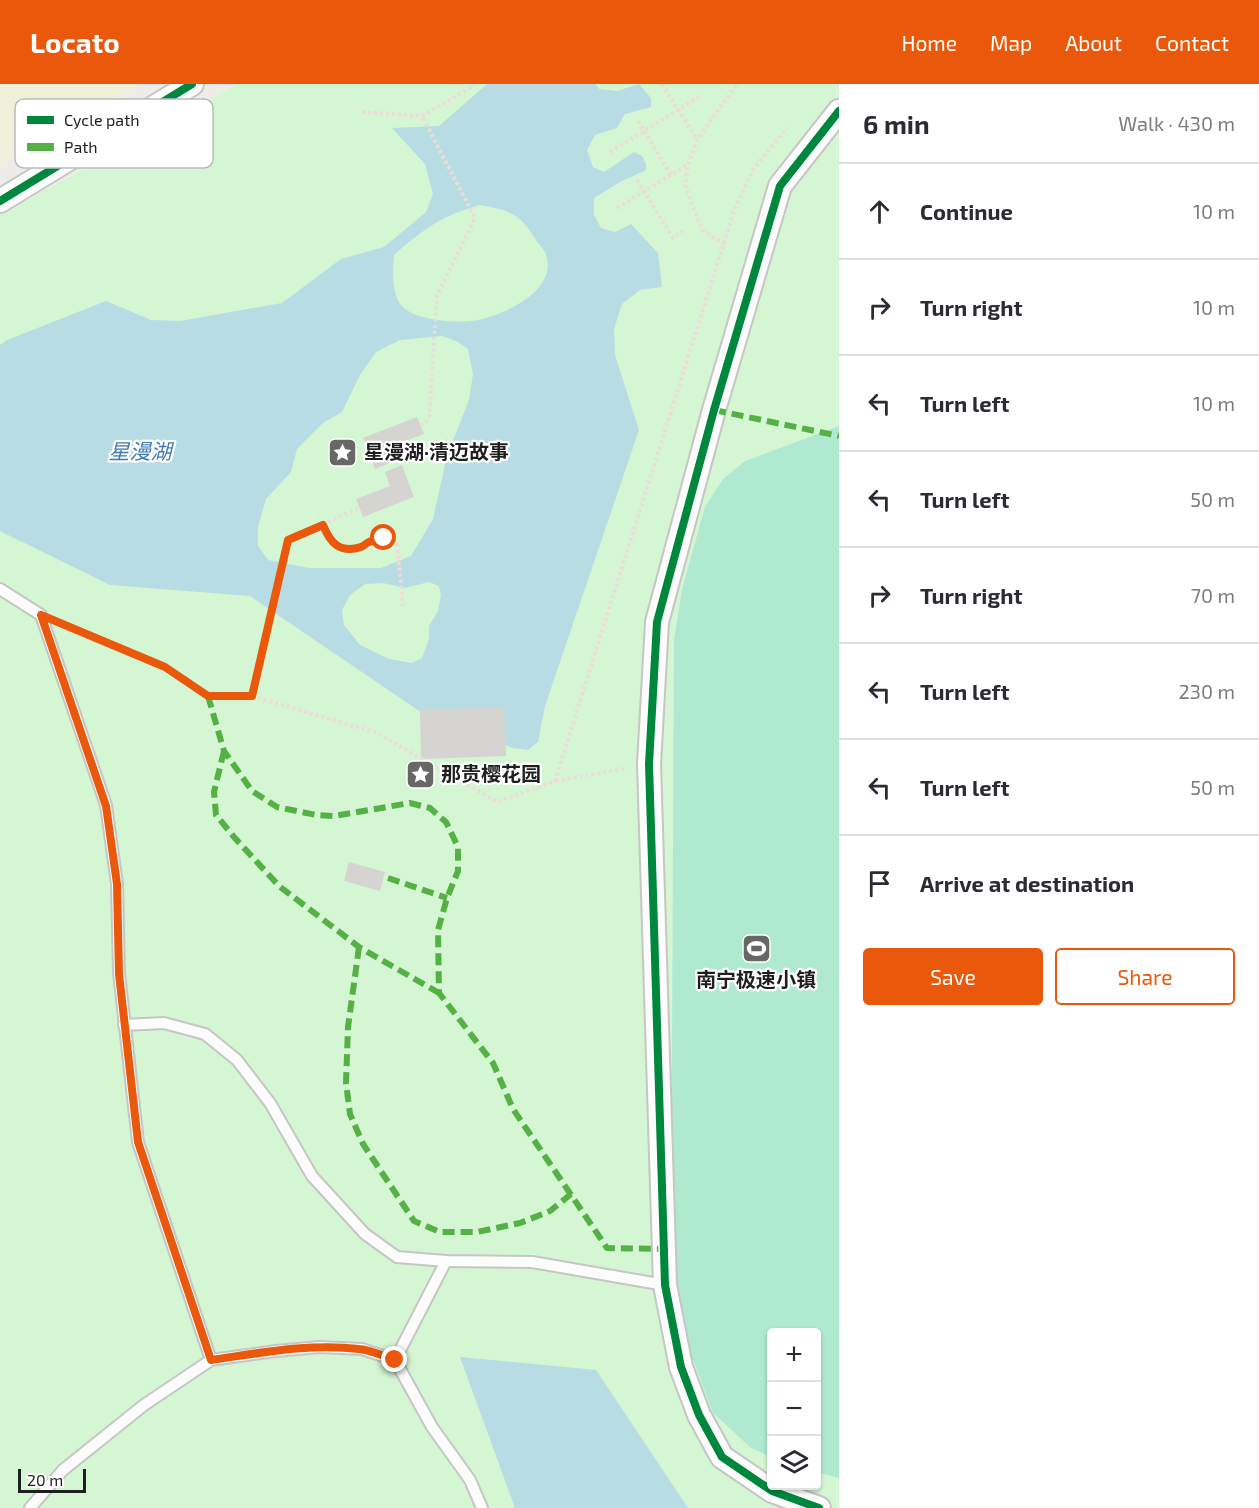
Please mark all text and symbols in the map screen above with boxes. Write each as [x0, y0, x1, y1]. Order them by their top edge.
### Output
text: Locato [30, 25, 120, 59]
text: Home [901, 30, 957, 55]
text: Map [990, 30, 1032, 55]
text: About [1065, 30, 1122, 55]
text: Contact [1155, 30, 1229, 55]
legend [15, 99, 213, 168]
text: 6 min [863, 108, 930, 139]
text: Cycle path [64, 110, 140, 129]
text: Walk · 430 m [1118, 111, 1235, 135]
text: Path [64, 137, 98, 156]
icon: ahead [863, 195, 896, 228]
text: Continue [920, 198, 1013, 224]
text: 10 m [1193, 199, 1235, 223]
icon: right [863, 291, 896, 324]
text: Turn right [920, 294, 1022, 320]
text: 10 m [1193, 295, 1235, 319]
icon: left [863, 387, 896, 420]
text: Turn left [920, 390, 1009, 416]
text: 10 m [1193, 391, 1235, 415]
place icon: 星漫湖·清迈故事 [327, 436, 359, 468]
water label: 星漫湖 [109, 438, 174, 463]
place label: 星漫湖·清迈故事 [364, 439, 509, 463]
icon: left [863, 483, 896, 516]
text: Turn left [920, 486, 1009, 512]
text: 50 m [1190, 487, 1235, 511]
route start [370, 524, 396, 550]
icon: right [863, 579, 896, 612]
text: Turn right [920, 582, 1022, 608]
text: 70 m [1191, 583, 1235, 607]
icon: left [863, 675, 896, 708]
text: Turn left [920, 678, 1009, 704]
text: 230 m [1179, 679, 1235, 703]
place icon: 那贵樱花园 [404, 758, 436, 790]
place label: 那贵樱花园 [441, 761, 541, 785]
icon: left [863, 771, 896, 804]
text: Turn left [920, 774, 1009, 800]
text: 50 m [1190, 775, 1235, 799]
icon: arrive [863, 867, 896, 900]
text: Arrive at destination [920, 870, 1134, 896]
sports icon: 南宁极速小镇 [740, 933, 772, 965]
button: Save [863, 948, 1043, 1005]
button: Share [1055, 948, 1235, 1005]
place label: 南宁极速小镇 [696, 967, 816, 991]
map controls [767, 1328, 821, 1490]
button: + [767, 1328, 821, 1382]
route end [381, 1346, 407, 1372]
button: − [767, 1382, 821, 1436]
button: layers [767, 1436, 821, 1490]
scale bar [18, 1466, 86, 1494]
text: 20 m [27, 1470, 63, 1489]

